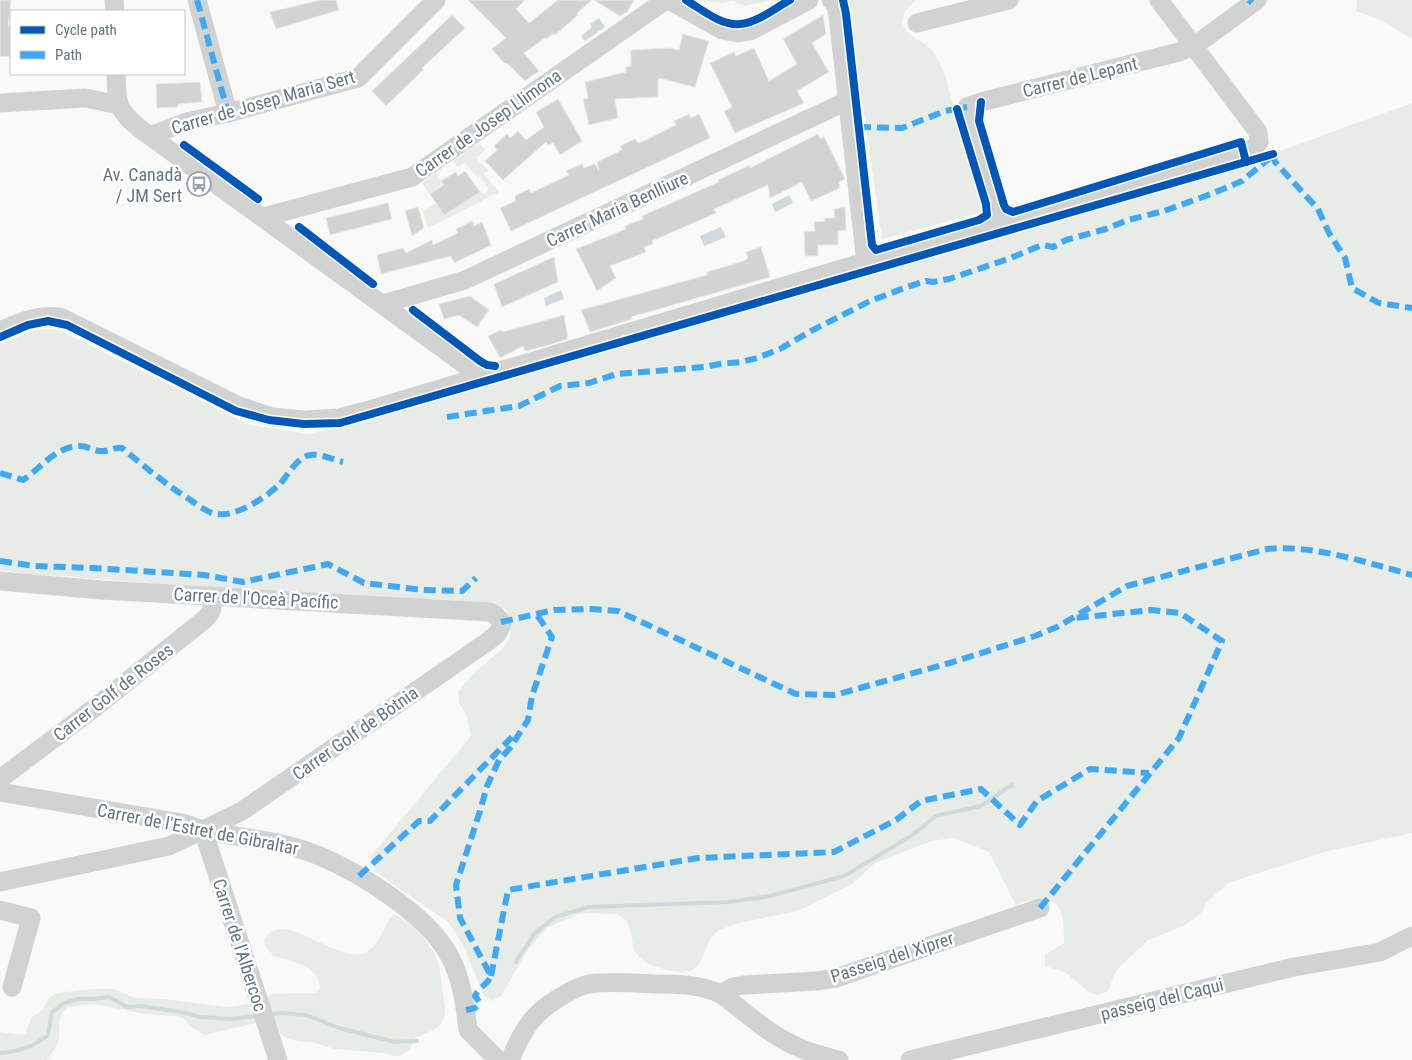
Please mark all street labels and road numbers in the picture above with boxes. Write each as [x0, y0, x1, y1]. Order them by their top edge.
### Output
street label: Carrer de Lepant [1020, 53, 1140, 101]
street label: Carrer de Josep Llimona [411, 65, 565, 181]
street label: Carrer de Josep Maria Sert [169, 66, 357, 138]
street label: Carrer Maria Benlliure [543, 167, 691, 251]
street label: Carrer de l'Oceà Pacífic [173, 583, 339, 613]
street label: Carrer Golf de Roses [49, 639, 177, 745]
street label: Carrer Golf de Bòtnia [288, 682, 422, 784]
street label: Carrer de l'Estret de Gibraltar [96, 799, 301, 859]
street label: Carrer de l'Albercoc [209, 876, 271, 1014]
street label: Passeig del Xiprer [828, 927, 957, 987]
street label: passeig del Caqui [1098, 974, 1226, 1024]

